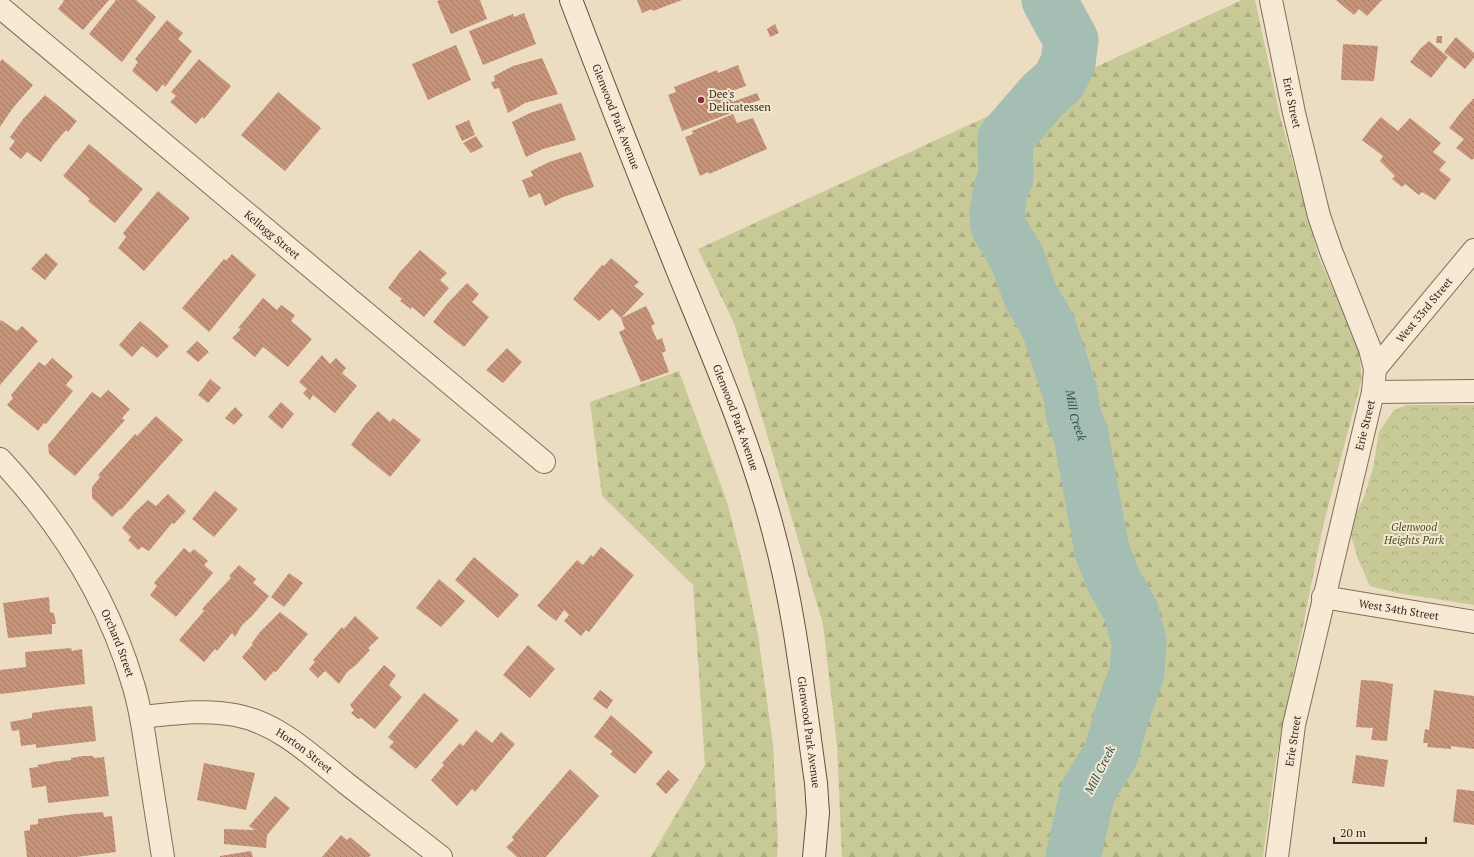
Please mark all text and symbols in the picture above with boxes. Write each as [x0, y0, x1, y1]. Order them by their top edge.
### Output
street label: Glenwood Park Avenue [589, 62, 643, 172]
street label: Erie Street [1280, 76, 1304, 130]
place label: Dee's Delicatessen [709, 87, 771, 114]
marker: Dee's Delicatessen [696, 95, 706, 105]
street label: Kellogg Street [242, 207, 303, 262]
street label: West 33rd Street [1393, 274, 1455, 345]
street label: Glenwood Park Avenue [710, 362, 762, 473]
water label: Mill Creek [1063, 388, 1090, 442]
street label: Erie Street [1352, 398, 1378, 452]
park label: Glenwood Heights Park [1383, 520, 1445, 547]
street label: West 34th Street [1358, 596, 1440, 623]
street label: Orchard Street [98, 607, 137, 679]
street label: Glenwood Park Avenue [795, 676, 823, 789]
street label: Erie Street [1282, 714, 1304, 768]
street label: Horton Street [273, 725, 335, 776]
water label: Mill Creek [1081, 743, 1118, 797]
scale bar [1334, 819, 1426, 845]
text: 20 m [1340, 825, 1367, 840]

